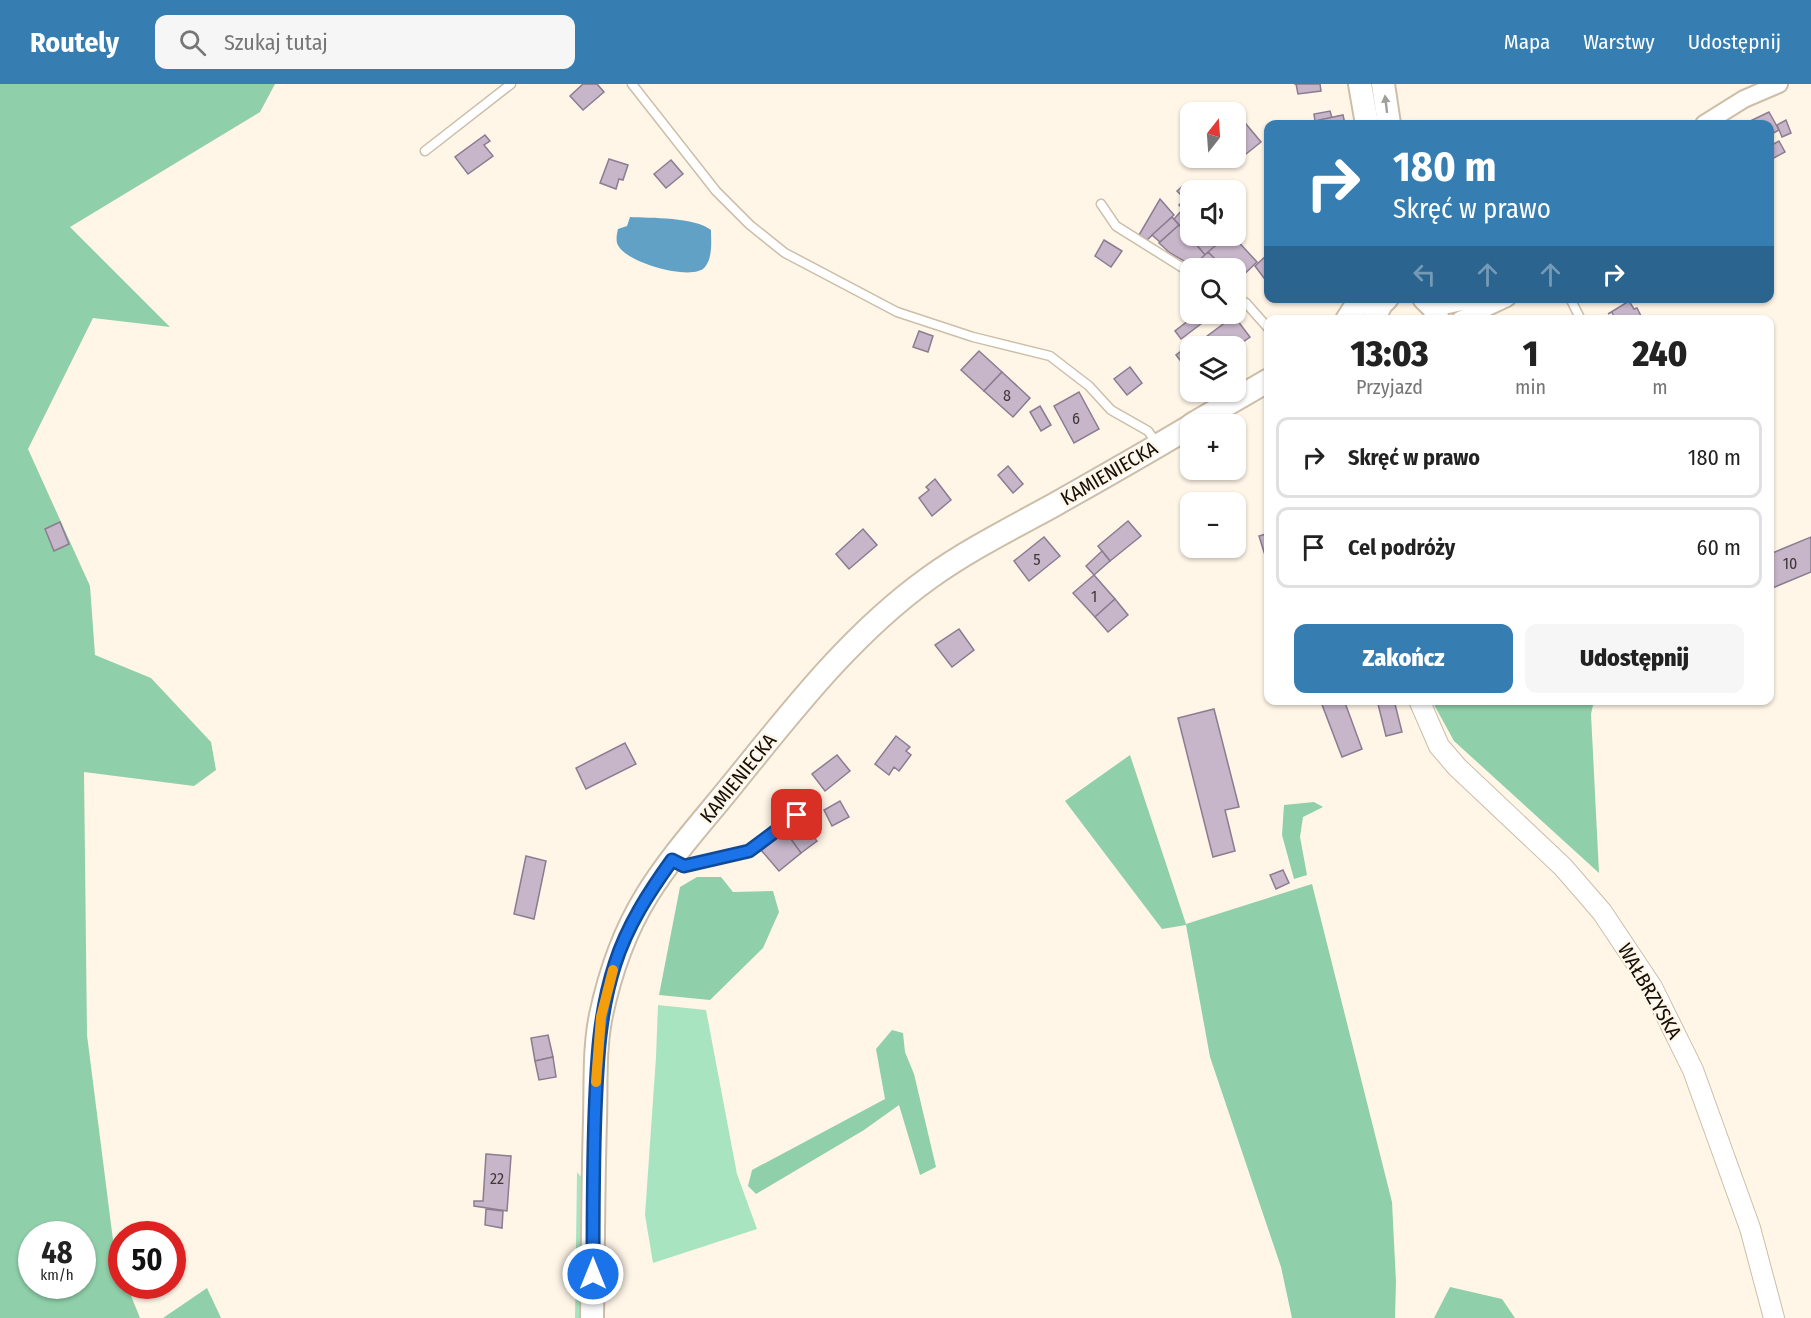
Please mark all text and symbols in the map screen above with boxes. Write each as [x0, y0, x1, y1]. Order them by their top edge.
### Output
search box [155, 15, 575, 69]
text: Routely [30, 26, 119, 59]
icon: search [176, 26, 209, 59]
text: Szukaj tutaj [224, 29, 328, 56]
text: Mapa [1504, 29, 1550, 55]
text: Warstwy [1583, 29, 1655, 55]
text: Udostępnij [1688, 29, 1781, 55]
one-way arrow [1381, 95, 1391, 114]
north arrow [1180, 102, 1246, 168]
map controls [1180, 102, 1246, 558]
text: 180 m [1393, 142, 1497, 192]
icon: right [1294, 144, 1372, 222]
button: sound [1180, 180, 1246, 246]
text: Skręć w prawo [1393, 193, 1551, 225]
button: search [1180, 258, 1246, 324]
icon: left [1408, 258, 1441, 291]
icon: ahead [1471, 258, 1504, 291]
icon: ahead [1534, 258, 1567, 291]
icon: right [1597, 258, 1630, 291]
text: 13:03 [1350, 332, 1429, 376]
text: 1 [1523, 332, 1538, 376]
text: 240 [1632, 332, 1687, 376]
button: layers [1180, 336, 1246, 402]
text: Przyjazd [1356, 375, 1423, 399]
text: min [1515, 375, 1546, 399]
text: m [1652, 375, 1668, 399]
house number: 8 [1003, 386, 1011, 405]
house number: 6 [1072, 409, 1080, 428]
button: + [1180, 414, 1246, 480]
street label: KAMIENIECKA [1056, 435, 1162, 510]
icon: right [1297, 441, 1330, 474]
text: Skręć w prawo [1348, 444, 1480, 471]
text: 180 m [1688, 444, 1741, 471]
button: − [1180, 492, 1246, 558]
icon: arrive [1297, 531, 1330, 564]
text: Cel podróży [1348, 534, 1455, 561]
text: 60 m [1697, 534, 1741, 561]
house number: 5 [1033, 550, 1041, 569]
house number: 10 [1783, 554, 1797, 573]
house number: 1 [1091, 587, 1097, 606]
button: Zakończ [1294, 624, 1513, 693]
button: Udostępnij [1525, 624, 1744, 693]
street label: KAMIENIECKA [695, 728, 782, 827]
pin [771, 789, 822, 840]
icon: arrive [780, 798, 813, 831]
street label: WAŁBRZYSKA [1613, 939, 1687, 1044]
house number: 22 [490, 1169, 504, 1188]
speed limit sign: 50 [108, 1221, 186, 1299]
text: 48 [41, 1235, 73, 1271]
position arrow [561, 1242, 625, 1306]
text: km/h [40, 1266, 74, 1284]

